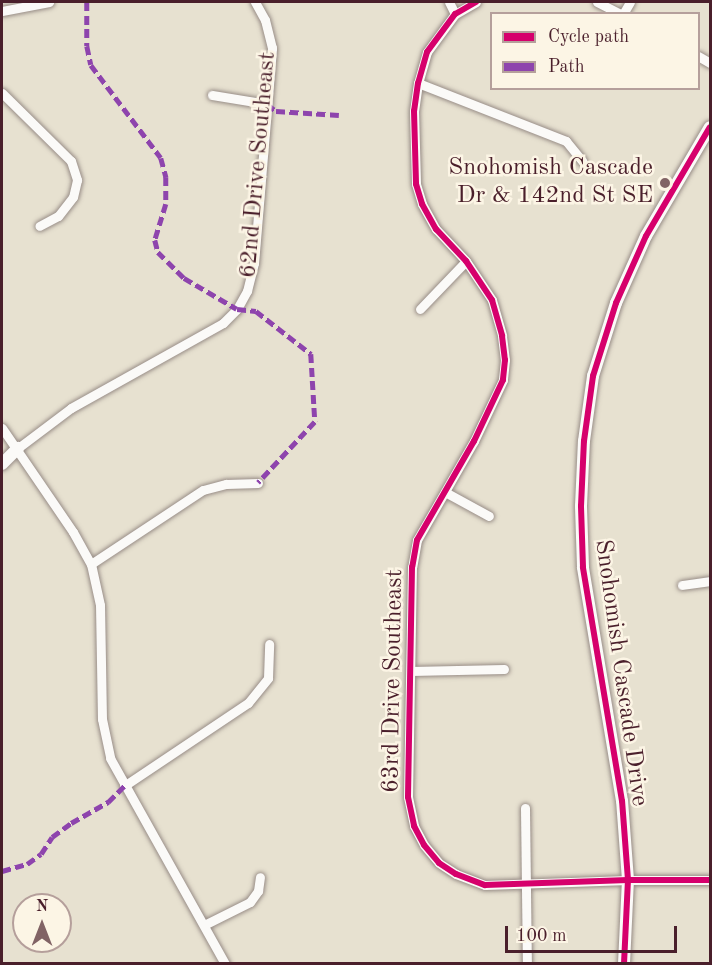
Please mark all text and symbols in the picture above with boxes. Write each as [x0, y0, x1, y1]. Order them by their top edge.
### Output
legend [490, 12, 700, 90]
text: Cycle path [548, 28, 629, 46]
street label: 62nd Drive Southeast [235, 51, 283, 279]
text: Path [548, 58, 584, 76]
place label: Snohomish Cascade Dr & 142nd St SE [448, 155, 653, 211]
marker: Snohomish Cascade Dr & 142nd St SE [658, 176, 672, 190]
street label: Snohomish Cascade Drive [587, 538, 653, 808]
street label: 63rd Drive Southeast [378, 569, 410, 793]
north arrow [12, 893, 72, 953]
text: N [36, 899, 48, 915]
scale bar [508, 914, 680, 952]
text: 100 m [516, 927, 567, 945]

